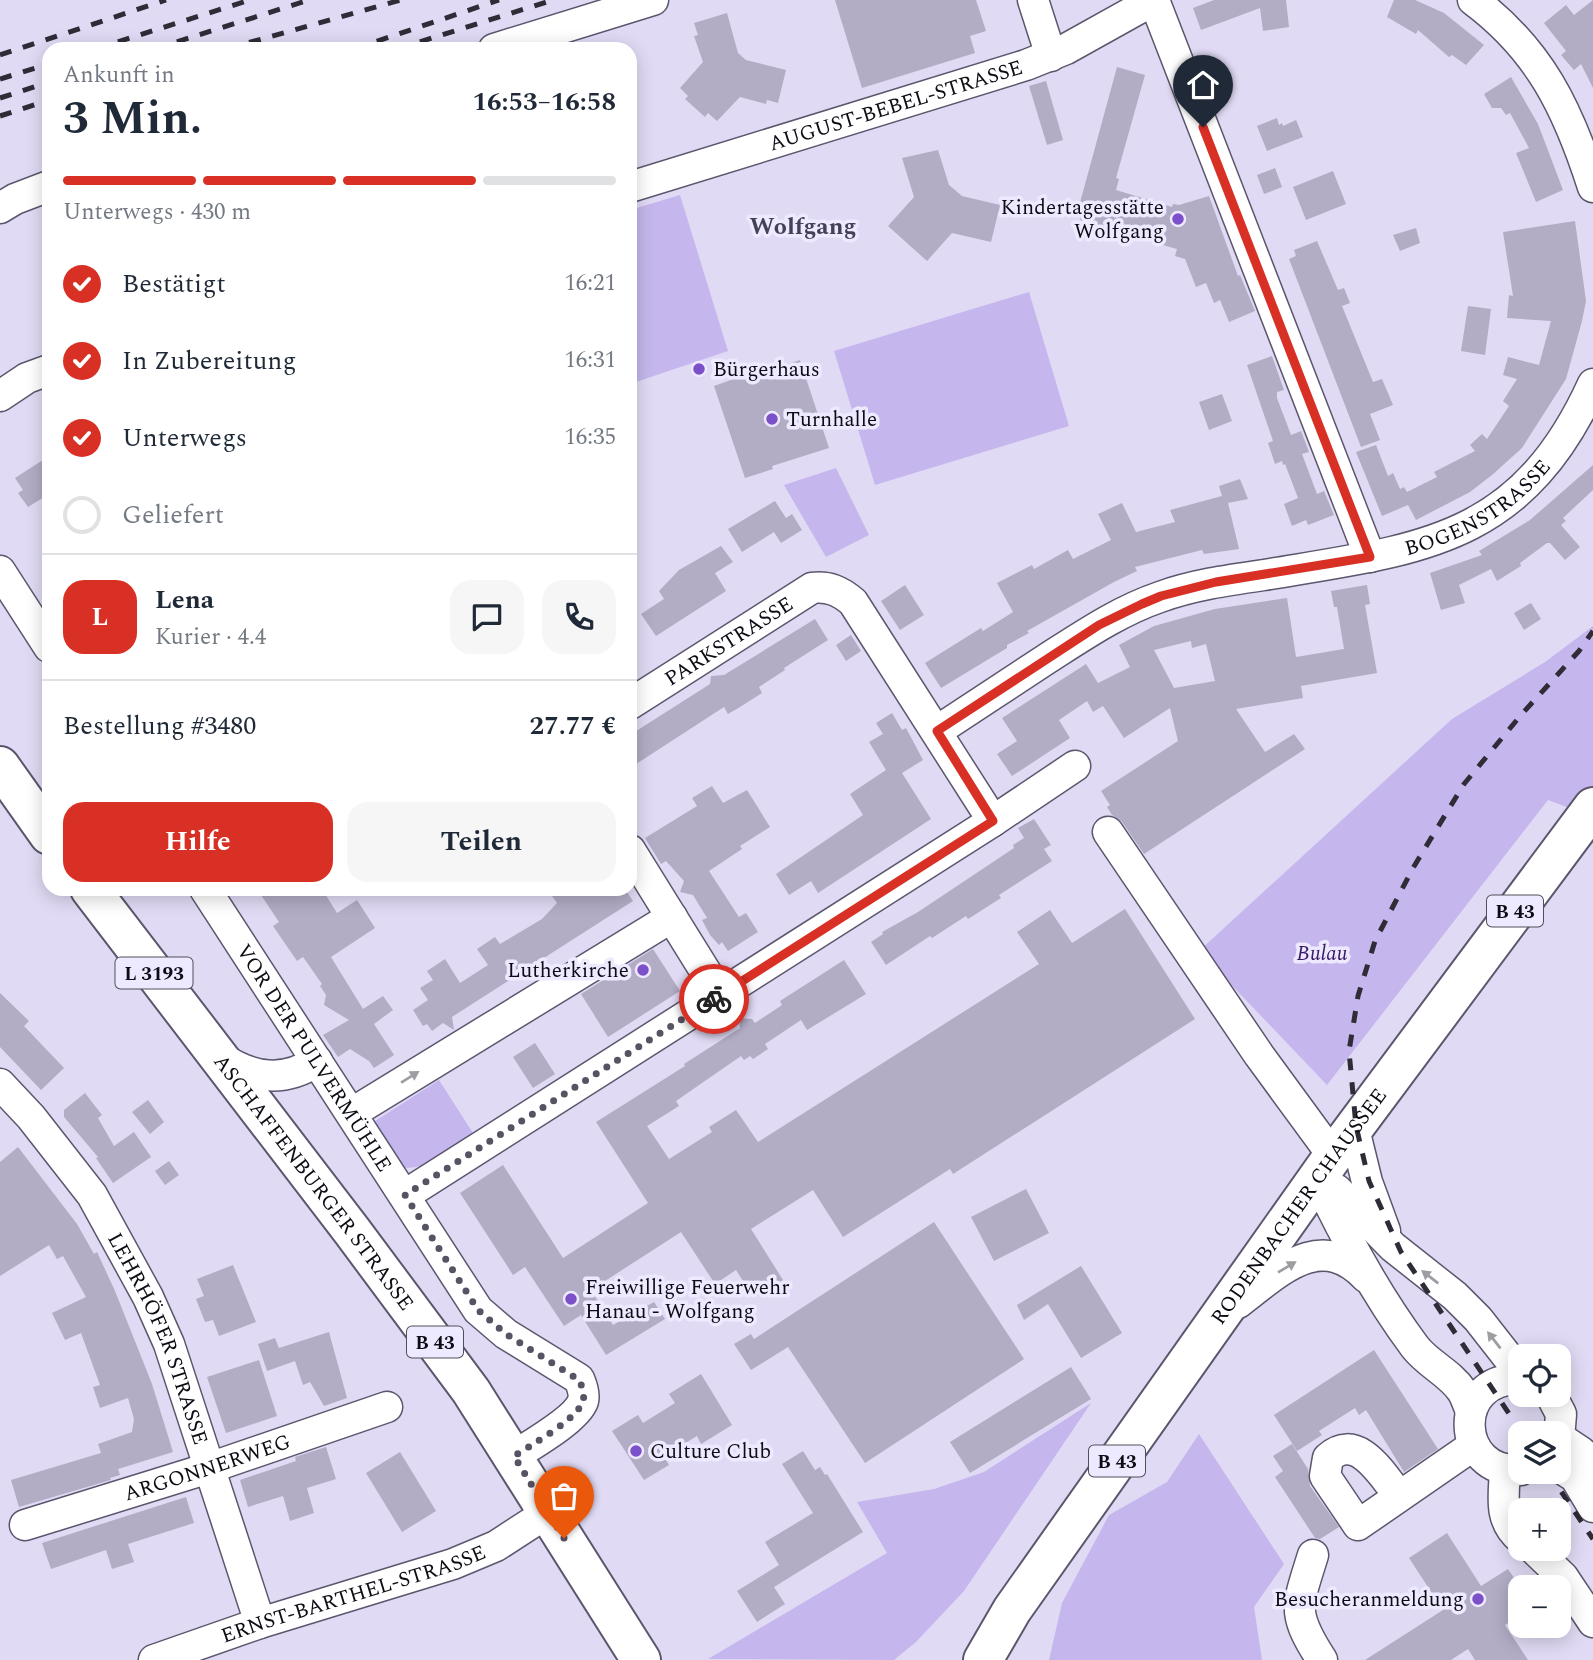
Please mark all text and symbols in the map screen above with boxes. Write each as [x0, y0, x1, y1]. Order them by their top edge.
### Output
street label: AUGUST-BEBEL-STRASSE [765, 52, 1027, 160]
pin [1173, 55, 1233, 127]
text: Ankunft in [63, 58, 175, 93]
icon: home [1184, 66, 1222, 104]
text: 16:53–16:58 [472, 82, 616, 122]
text: 3 Min. [63, 84, 202, 154]
place label: Kindertagesstätte Wolfgang [1001, 192, 1164, 248]
text: Unterwegs · 430 m [63, 195, 251, 230]
district label: Wolfgang [750, 209, 856, 245]
marker: Kindertagesstätte Wolfgang [1170, 211, 1186, 227]
text: Bestätigt [122, 264, 226, 304]
icon: check [63, 265, 101, 303]
text: 16:21 [564, 266, 616, 301]
text: In Zubereitung [122, 341, 296, 381]
icon: check [63, 342, 101, 380]
text: 16:31 [564, 343, 616, 378]
place label: Bürgerhaus [713, 354, 820, 386]
marker: Bürgerhaus [691, 361, 707, 377]
place label: Turnhalle [786, 404, 877, 436]
marker: Turnhalle [764, 411, 780, 427]
text: Unterwegs [122, 418, 247, 458]
icon: check [63, 419, 101, 457]
text: 16:35 [564, 420, 616, 455]
street label: BOGENSTRASSE [1401, 453, 1559, 565]
text: Geliefert [122, 495, 224, 535]
text: Lena [155, 580, 214, 620]
button: chat [450, 580, 524, 654]
button: phone [542, 580, 616, 654]
street label: PARKSTRASSE [659, 589, 800, 695]
text: L [92, 597, 108, 637]
text: Kurier · 4.4 [155, 620, 266, 655]
text: Bestellung #3480 [63, 706, 256, 746]
text: 27.77 € [530, 706, 616, 746]
button: Hilfe [63, 802, 333, 882]
button: Teilen [347, 802, 616, 882]
road number: B 43 [1487, 896, 1543, 926]
street label: VOR DER PULVERMÜHLE [228, 938, 399, 1179]
park label: Bulau [1297, 938, 1347, 970]
place label: Lutherkirche [507, 955, 629, 987]
road number: L 3193 [116, 958, 192, 988]
marker: Lutherkirche [635, 962, 651, 978]
courier [679, 964, 749, 1034]
icon: bike [695, 980, 733, 1018]
street label: ASCHAFFENBURGER STRASSE [205, 1048, 421, 1318]
one-way arrow [400, 1071, 419, 1084]
street label: RODENBACHER CHAUSSEE [1203, 1082, 1395, 1332]
street label: LEHRHÖFER STRASSE [99, 1227, 216, 1449]
one-way arrow [1278, 1261, 1297, 1274]
one-way arrow [1422, 1269, 1440, 1284]
place label: Freiwillige Feuerwehr Hanau - Wolfgang [585, 1272, 790, 1328]
marker: Freiwillige Feuerwehr Hanau - Wolfgang [563, 1291, 579, 1307]
road number: B 43 [407, 1326, 463, 1358]
one-way arrow [1487, 1332, 1502, 1350]
map controls [1508, 1344, 1571, 1638]
button: locate [1508, 1344, 1571, 1407]
button: layers [1508, 1421, 1571, 1484]
street label: ARGONNERWEG [120, 1426, 295, 1510]
place label: Culture Club [650, 1436, 771, 1468]
marker: Culture Club [628, 1443, 644, 1459]
road number: B 43 [1089, 1446, 1145, 1476]
pin [534, 1466, 594, 1538]
icon: bag [545, 1477, 583, 1515]
button: + [1508, 1498, 1571, 1561]
street label: ERNST-BARTHEL-STRASSE [217, 1537, 491, 1652]
button: − [1508, 1575, 1571, 1638]
place label: Besucheranmeldung [1274, 1584, 1464, 1616]
marker: Besucheranmeldung [1470, 1591, 1486, 1607]

